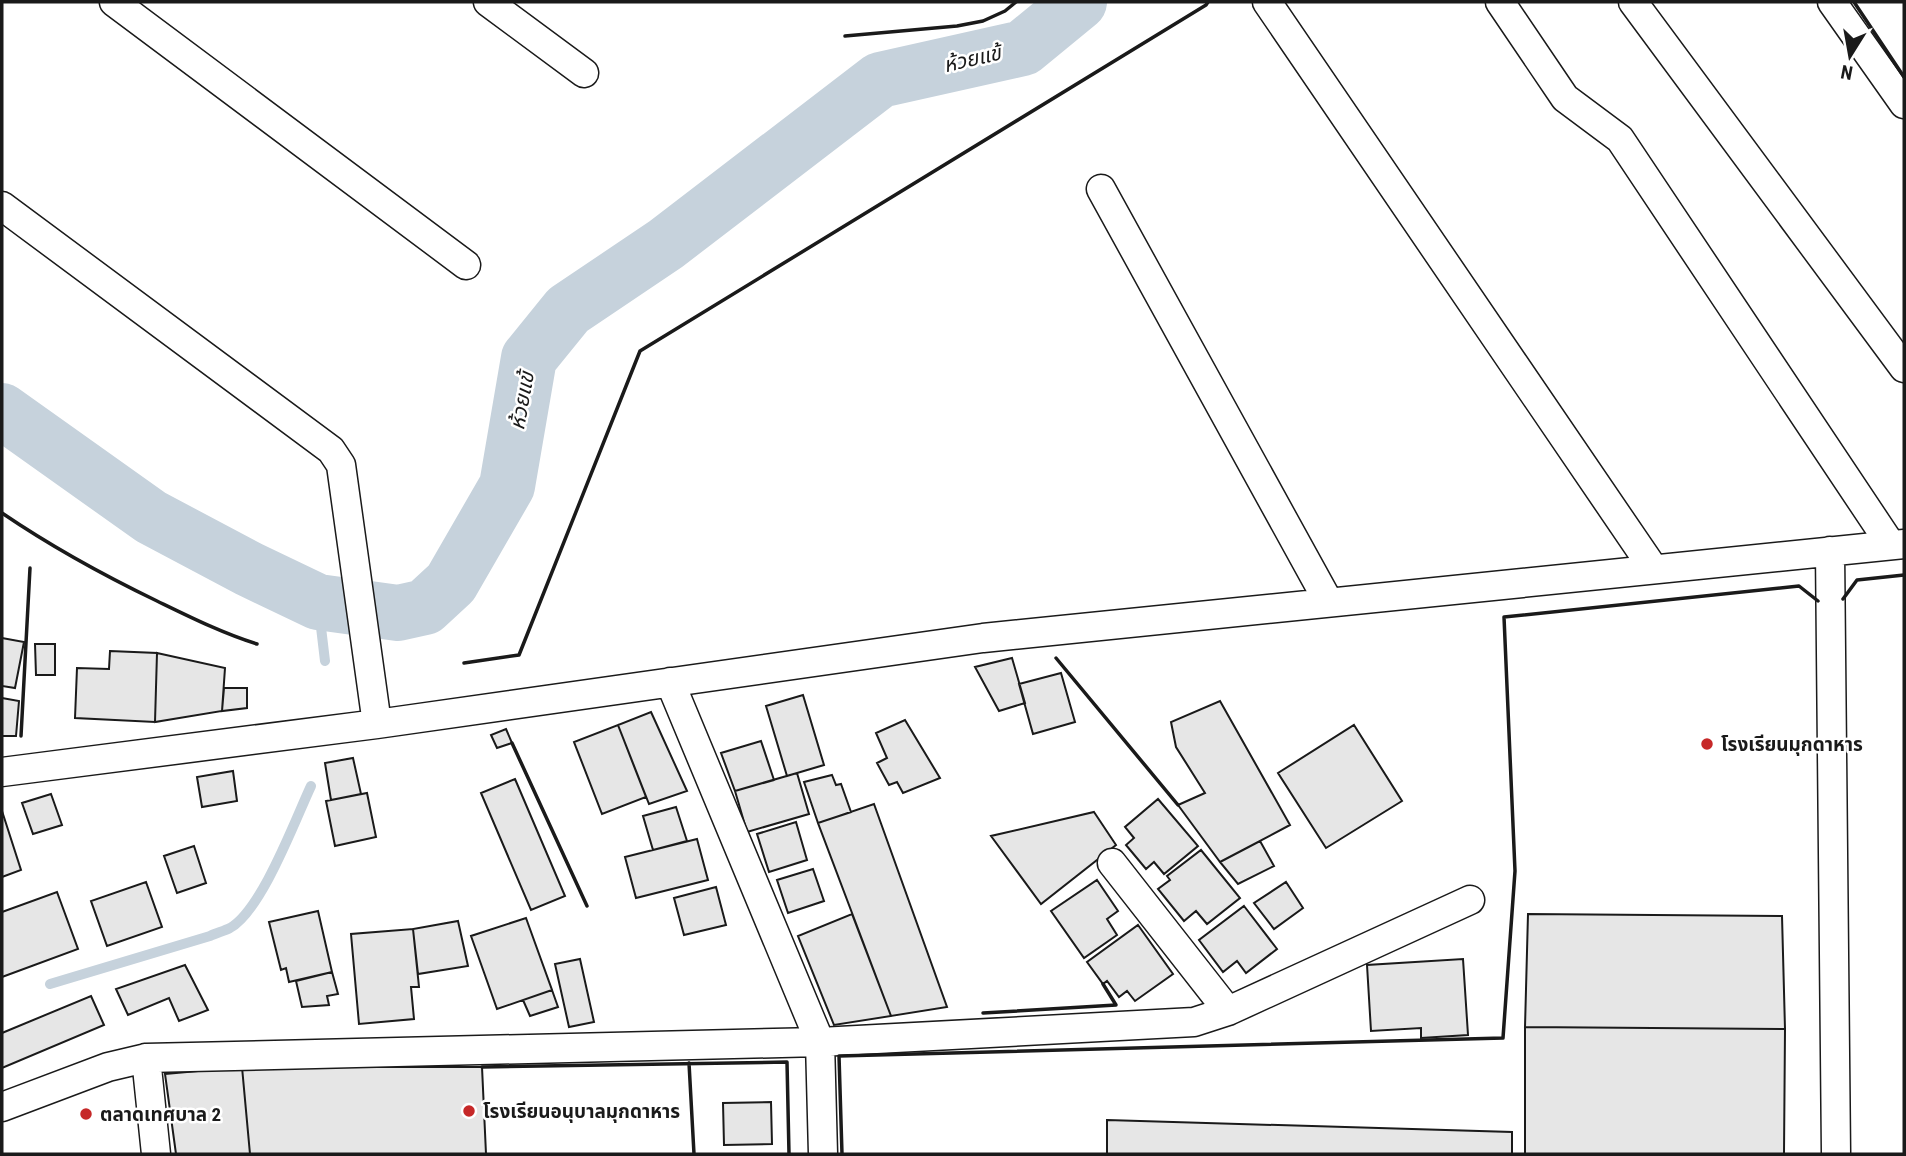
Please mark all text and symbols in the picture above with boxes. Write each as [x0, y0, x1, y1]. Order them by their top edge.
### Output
north arrow [1815, 21, 1885, 91]
water label: ห้วยแข้ [941, 40, 1006, 77]
text: N [1839, 60, 1855, 85]
water label: ห้วยแข้ [505, 367, 539, 432]
place label: โรงเรียนมุกดาหาร [1721, 733, 1863, 756]
marker: โรงเรียนมุกดาหาร [1699, 736, 1715, 752]
place label: โรงเรียนอนุบาลมุกดาหาร [483, 1100, 680, 1123]
place label: ตลาดเทศบาล 2 [100, 1103, 221, 1126]
marker: โรงเรียนอนุบาลมุกดาหาร [461, 1103, 477, 1119]
marker: ตลาดเทศบาล 2 [78, 1106, 94, 1122]

